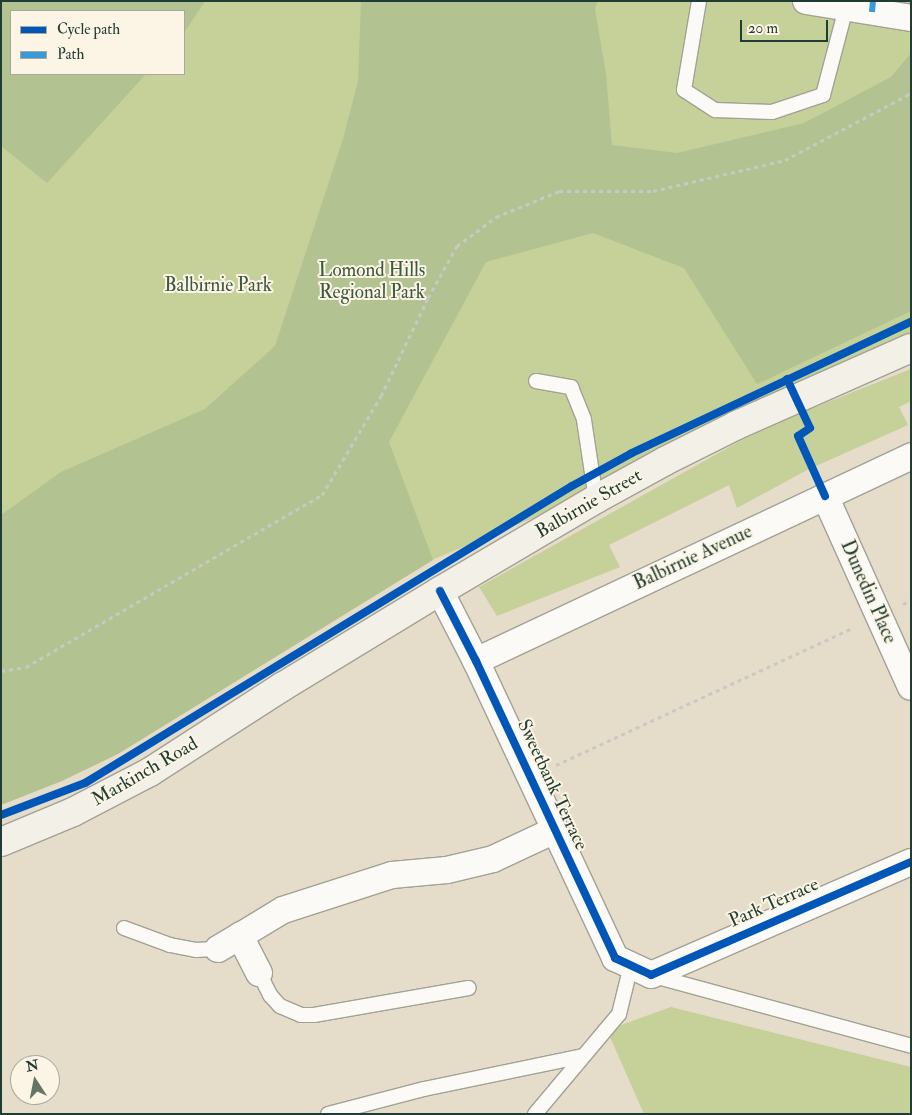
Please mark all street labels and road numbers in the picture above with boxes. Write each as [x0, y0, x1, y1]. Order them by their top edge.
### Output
street label: Balbirnie Street [532, 464, 646, 544]
street label: Balbirnie Avenue [630, 521, 756, 595]
street label: Dunedin Place [835, 537, 901, 647]
street label: Sweetbank Terrace [512, 716, 592, 854]
street label: Markinch Road [88, 733, 202, 811]
street label: Park Terrace [726, 873, 822, 933]

